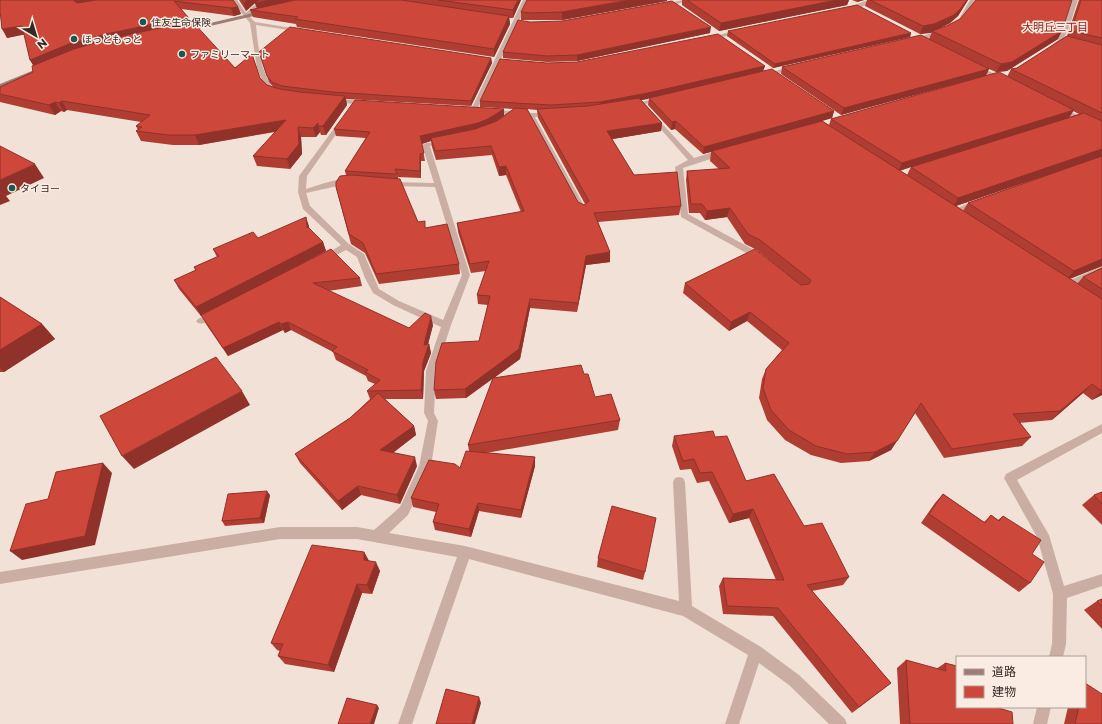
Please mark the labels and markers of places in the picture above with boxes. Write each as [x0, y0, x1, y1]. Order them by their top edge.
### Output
place label: 住友生命保険 [151, 16, 211, 29]
marker: 住友生命保険 [138, 17, 148, 27]
place label: ほっともっと [82, 33, 142, 46]
marker: ほっともっと [69, 34, 79, 44]
place label: ファミリーマート [190, 48, 270, 61]
marker: ファミリーマート [177, 49, 187, 59]
place label: タイヨー [20, 182, 60, 195]
marker: タイヨー [7, 183, 17, 193]

